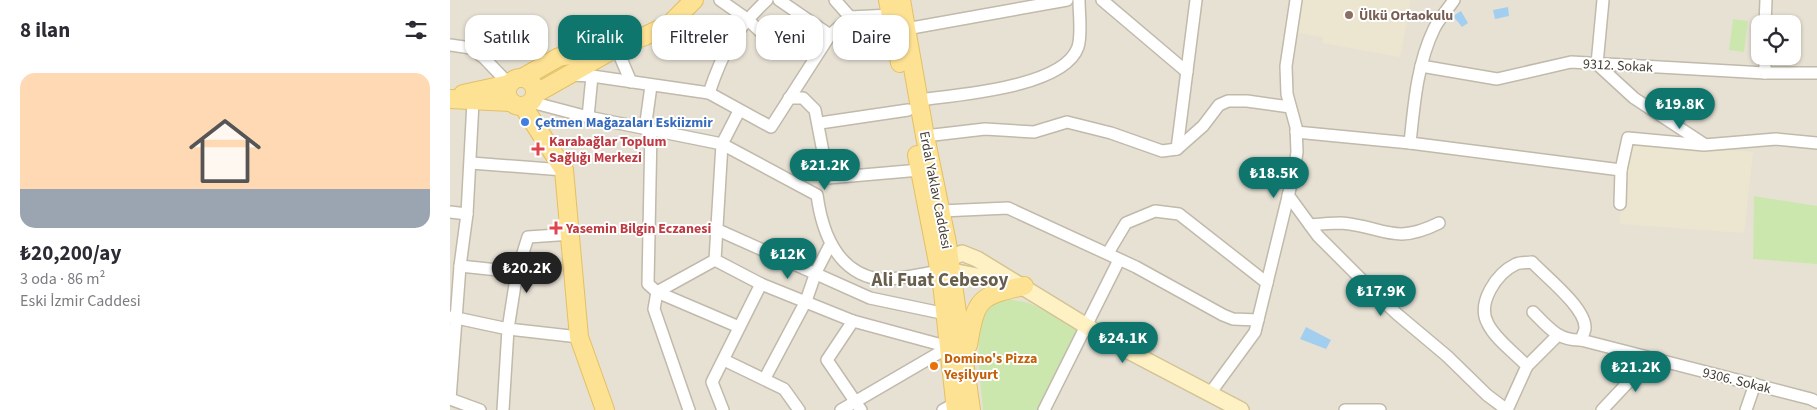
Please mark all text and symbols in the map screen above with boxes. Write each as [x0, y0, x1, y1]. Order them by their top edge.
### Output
place label: Ülkü Ortaokulu [1359, 6, 1453, 26]
marker: Ülkü Ortaokulu [1343, 9, 1355, 21]
text: 8 ilan [20, 15, 70, 45]
chip: Satılık [465, 15, 548, 60]
chip: Kiralık [558, 15, 642, 60]
chip: Filtreler [652, 15, 746, 60]
chip: Yeni [756, 15, 823, 60]
chip: Daire [833, 15, 909, 60]
map controls [1751, 15, 1801, 65]
button: locate [1751, 15, 1801, 65]
icon: filters [402, 16, 430, 44]
street label: 9312. Sokak [1582, 54, 1653, 78]
pin: ₺19.8K [1639, 88, 1721, 130]
text: ₺19.8K [1656, 93, 1704, 115]
icon: home [180, 106, 270, 196]
place label: Çetmen Mağazaları Eskiizmir [535, 113, 713, 133]
marker: Çetmen Mağazaları Eskiizmir [519, 116, 531, 128]
street label: Erdal Yaklav Caddesi [914, 129, 956, 251]
place label: Karabağlar Toplum Sağlığı Merkezi [549, 132, 666, 168]
marker: Karabağlar Toplum Sağlığı Merkezi [531, 142, 545, 156]
pin: ₺21.2K [784, 148, 866, 191]
text: ₺21.2K [801, 154, 849, 176]
pin: ₺18.5K [1233, 156, 1315, 199]
text: ₺18.5K [1250, 162, 1298, 184]
place label: Yasemin Bilgin Eczanesi [565, 219, 711, 239]
marker: Yasemin Bilgin Eczanesi [550, 222, 562, 234]
text: ₺20,200/ay [20, 238, 121, 268]
pin: ₺12K [758, 238, 818, 280]
text: ₺12K [770, 243, 806, 265]
pin: ₺20.2K [486, 252, 568, 294]
text: ₺20.2K [503, 257, 551, 279]
district label: Ali Fuat Cebesoy [871, 267, 1009, 294]
text: 3 oda · 86 m² [20, 268, 105, 290]
pin: ₺17.9K [1340, 274, 1422, 317]
text: ₺17.9K [1357, 280, 1405, 302]
text: Eski İzmir Caddesi [20, 290, 141, 312]
pin: ₺24.1K [1082, 322, 1164, 364]
text: ₺24.1K [1099, 327, 1147, 349]
place label: Domino's Pizza Yeşilyurt [943, 349, 1037, 385]
pin: ₺21.2K [1595, 350, 1677, 393]
text: ₺21.2K [1612, 356, 1660, 378]
marker: Domino's Pizza Yeşilyurt [928, 360, 940, 372]
street label: 9306. Sokak [1700, 363, 1773, 399]

